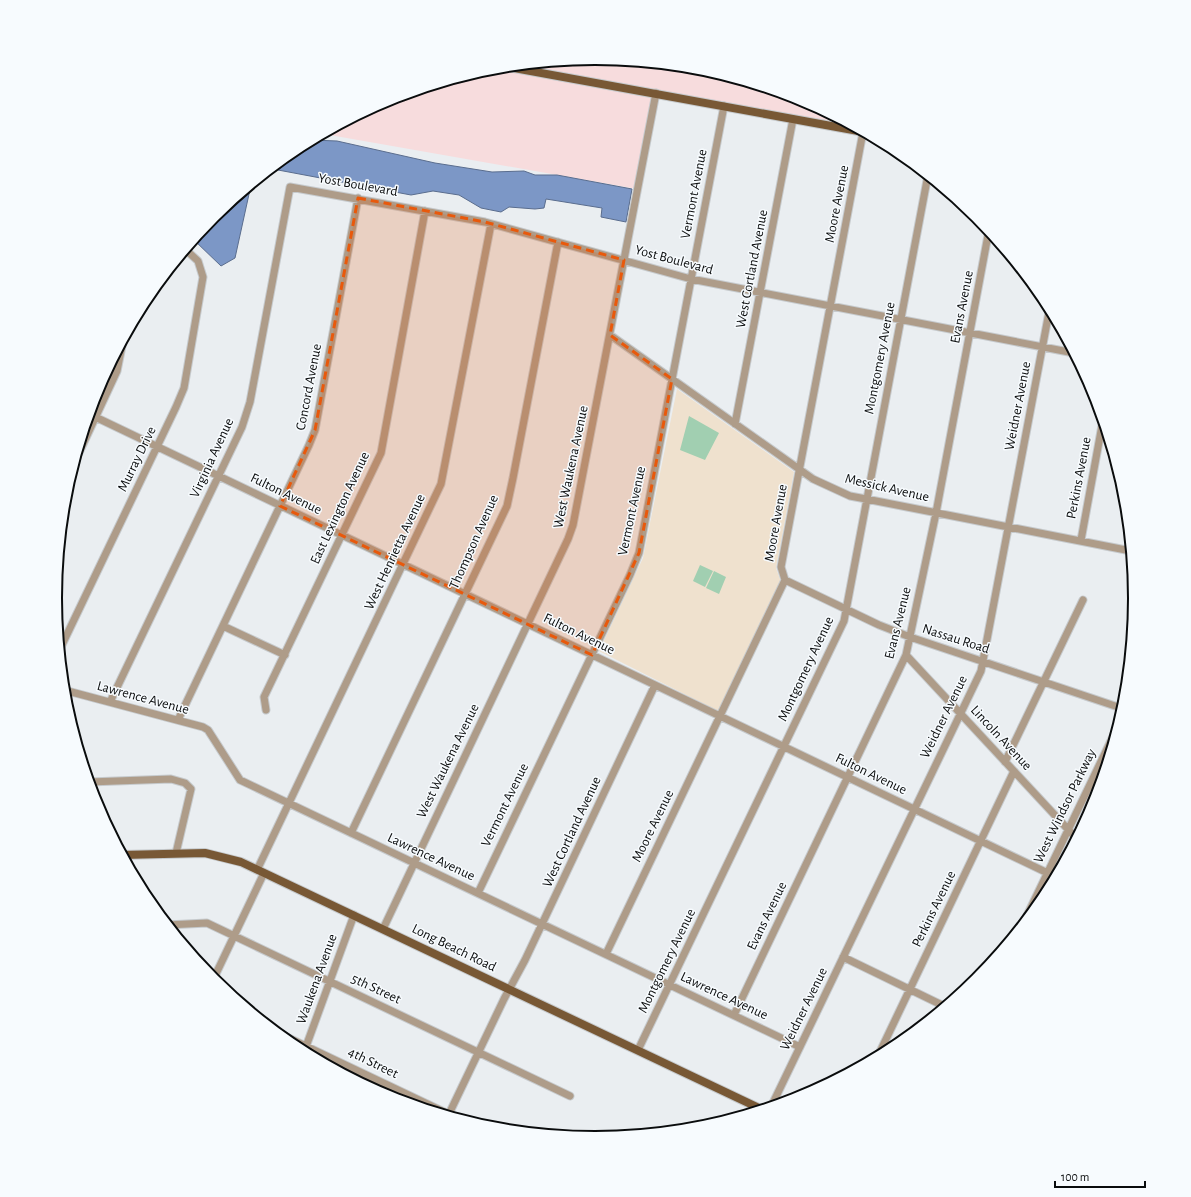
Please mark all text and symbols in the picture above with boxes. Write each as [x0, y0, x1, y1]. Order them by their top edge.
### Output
street label: Vermont Avenue [678, 148, 710, 240]
street label: Moore Avenue [823, 164, 851, 244]
street label: Yost Boulevard [317, 171, 399, 199]
street label: West Cortland Avenue [734, 209, 770, 329]
street label: Yost Boulevard [633, 243, 715, 277]
street label: Evans Avenue [948, 269, 976, 345]
street label: Montgomery Avenue [862, 301, 898, 415]
street label: Concord Avenue [294, 342, 324, 432]
street label: Weidner Avenue [1003, 360, 1033, 452]
street label: West Waukena Avenue [551, 404, 591, 530]
street label: Virginia Avenue [187, 416, 237, 500]
street label: Murray Drive [115, 424, 159, 494]
street label: Perkins Avenue [1064, 436, 1094, 520]
street label: East Lexington Avenue [308, 450, 372, 566]
street label: Vermont Avenue [616, 465, 648, 557]
street label: Fulton Avenue [248, 471, 324, 517]
street label: Messick Avenue [844, 472, 930, 504]
street label: Moore Avenue [762, 483, 790, 563]
street label: West Henrietta Avenue [362, 492, 428, 612]
street label: Thompson Avenue [447, 493, 501, 591]
street label: Evans Avenue [882, 585, 914, 661]
street label: Fulton Avenue [541, 611, 617, 657]
street label: Montgomery Avenue [776, 614, 836, 724]
street label: Nassau Road [921, 622, 991, 656]
street label: Weidner Avenue [918, 673, 970, 761]
street label: Lawrence Avenue [95, 679, 191, 717]
street label: West Waukena Avenue [414, 702, 482, 820]
street label: Lincoln Avenue [968, 703, 1034, 773]
street label: West Windsor Parkway [1031, 747, 1099, 865]
street label: Fulton Avenue [833, 751, 909, 797]
street label: Vermont Avenue [479, 761, 531, 849]
street label: West Cortland Avenue [540, 774, 604, 890]
street label: Moore Avenue [630, 788, 676, 864]
street label: Lawrence Avenue [385, 831, 477, 883]
street label: Perkins Avenue [910, 869, 958, 949]
street label: Evans Avenue [745, 880, 789, 952]
street label: Montgomery Avenue [636, 907, 698, 1015]
street label: Long Beach Road [410, 922, 498, 974]
street label: Waukena Avenue [294, 932, 340, 1026]
street label: Weidner Avenue [778, 965, 830, 1053]
street label: Lawrence Avenue [678, 970, 770, 1022]
street label: 5th Street [349, 971, 403, 1007]
street label: 4th Street [346, 1045, 401, 1081]
scale bar [1055, 1163, 1145, 1189]
text: 100 m [1061, 1171, 1089, 1183]

